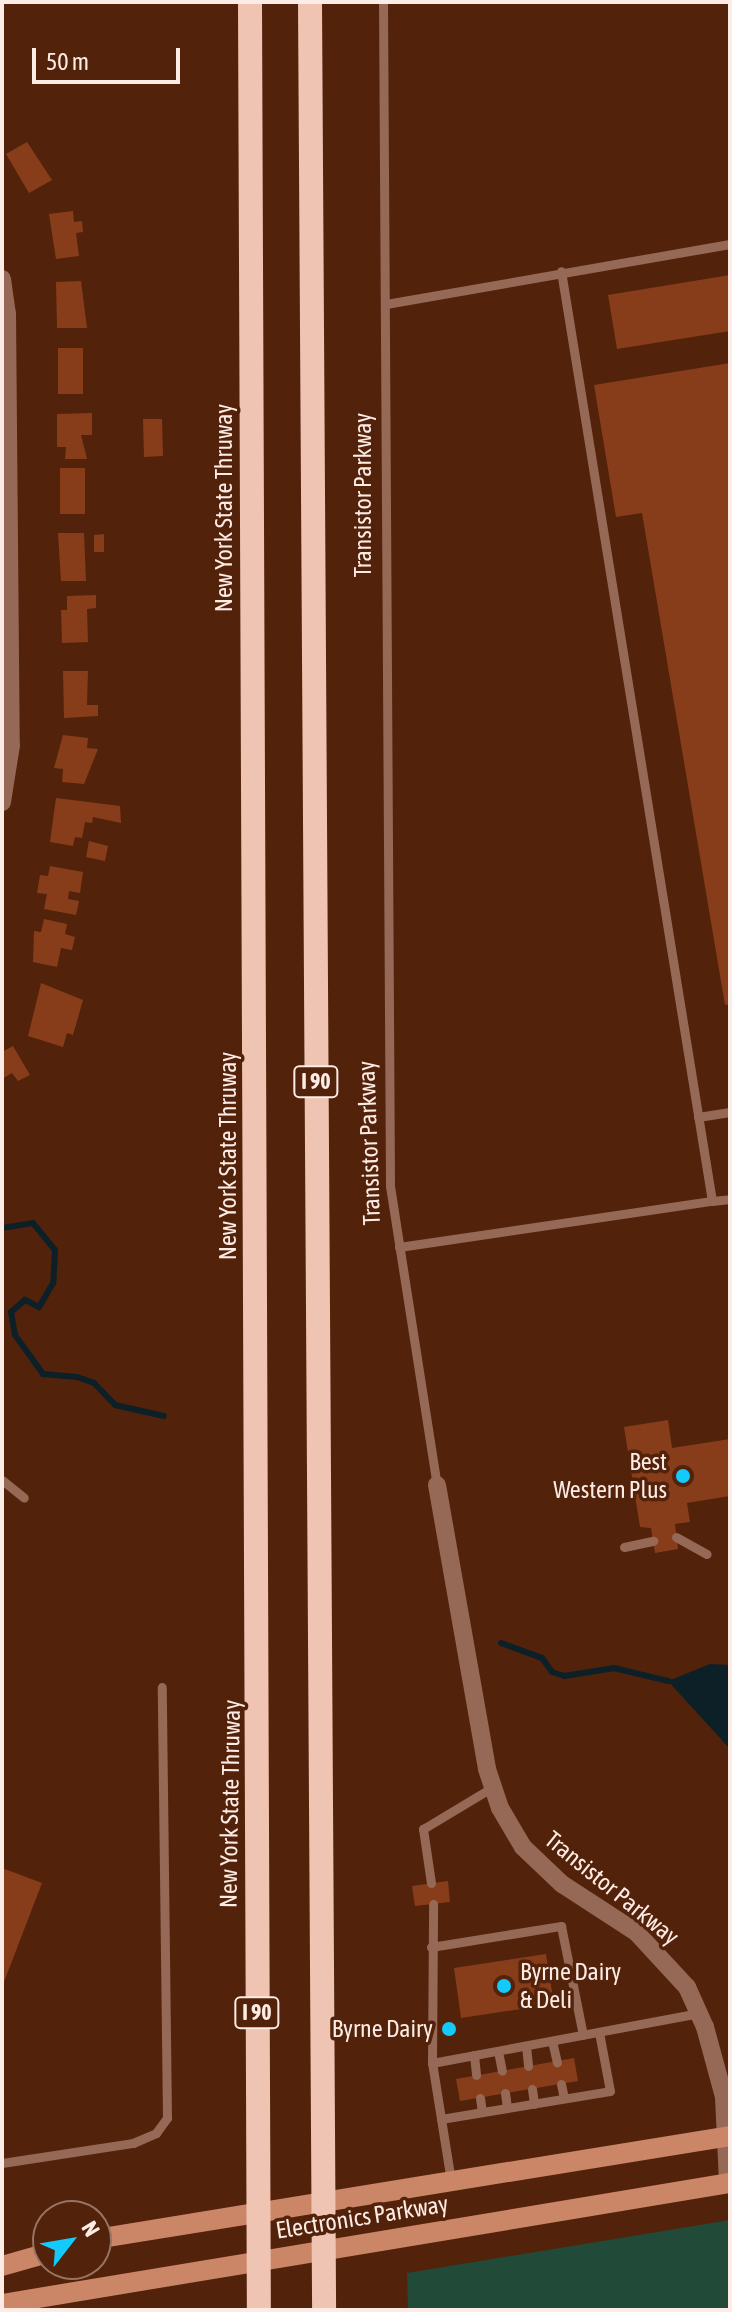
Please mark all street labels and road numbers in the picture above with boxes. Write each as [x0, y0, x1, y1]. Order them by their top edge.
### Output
street label: New York State Thruway [210, 404, 238, 612]
street label: Transistor Parkway [349, 413, 377, 577]
street label: New York State Thruway [214, 1052, 242, 1260]
street label: Transistor Parkway [352, 1060, 386, 1226]
road number: I 90 [292, 1064, 340, 1100]
street label: New York State Thruway [214, 1700, 246, 1908]
street label: Transistor Parkway [539, 1825, 685, 1951]
road number: I 90 [233, 1995, 281, 2031]
street label: Electronics Parkway [274, 2189, 450, 2245]

